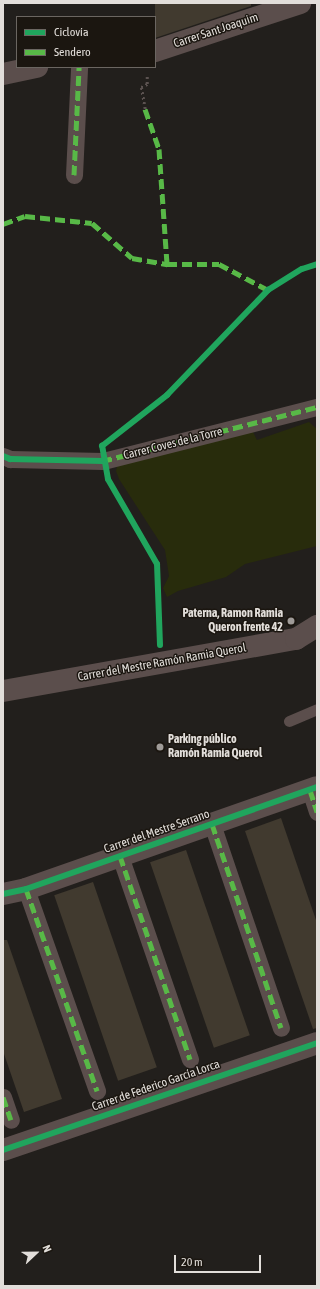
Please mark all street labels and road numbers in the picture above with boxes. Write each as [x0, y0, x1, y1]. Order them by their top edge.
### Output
street label: Carrer Sant Joaquim [172, 11, 260, 51]
street label: Carrer Coves de la Torre [122, 425, 224, 463]
street label: Carrer del Mestre Ramón Ramia Querol [77, 641, 247, 685]
street label: Carrer del Mestre Serrano [102, 807, 212, 857]
street label: Carrer de Federico García Lorca [90, 1057, 222, 1115]

